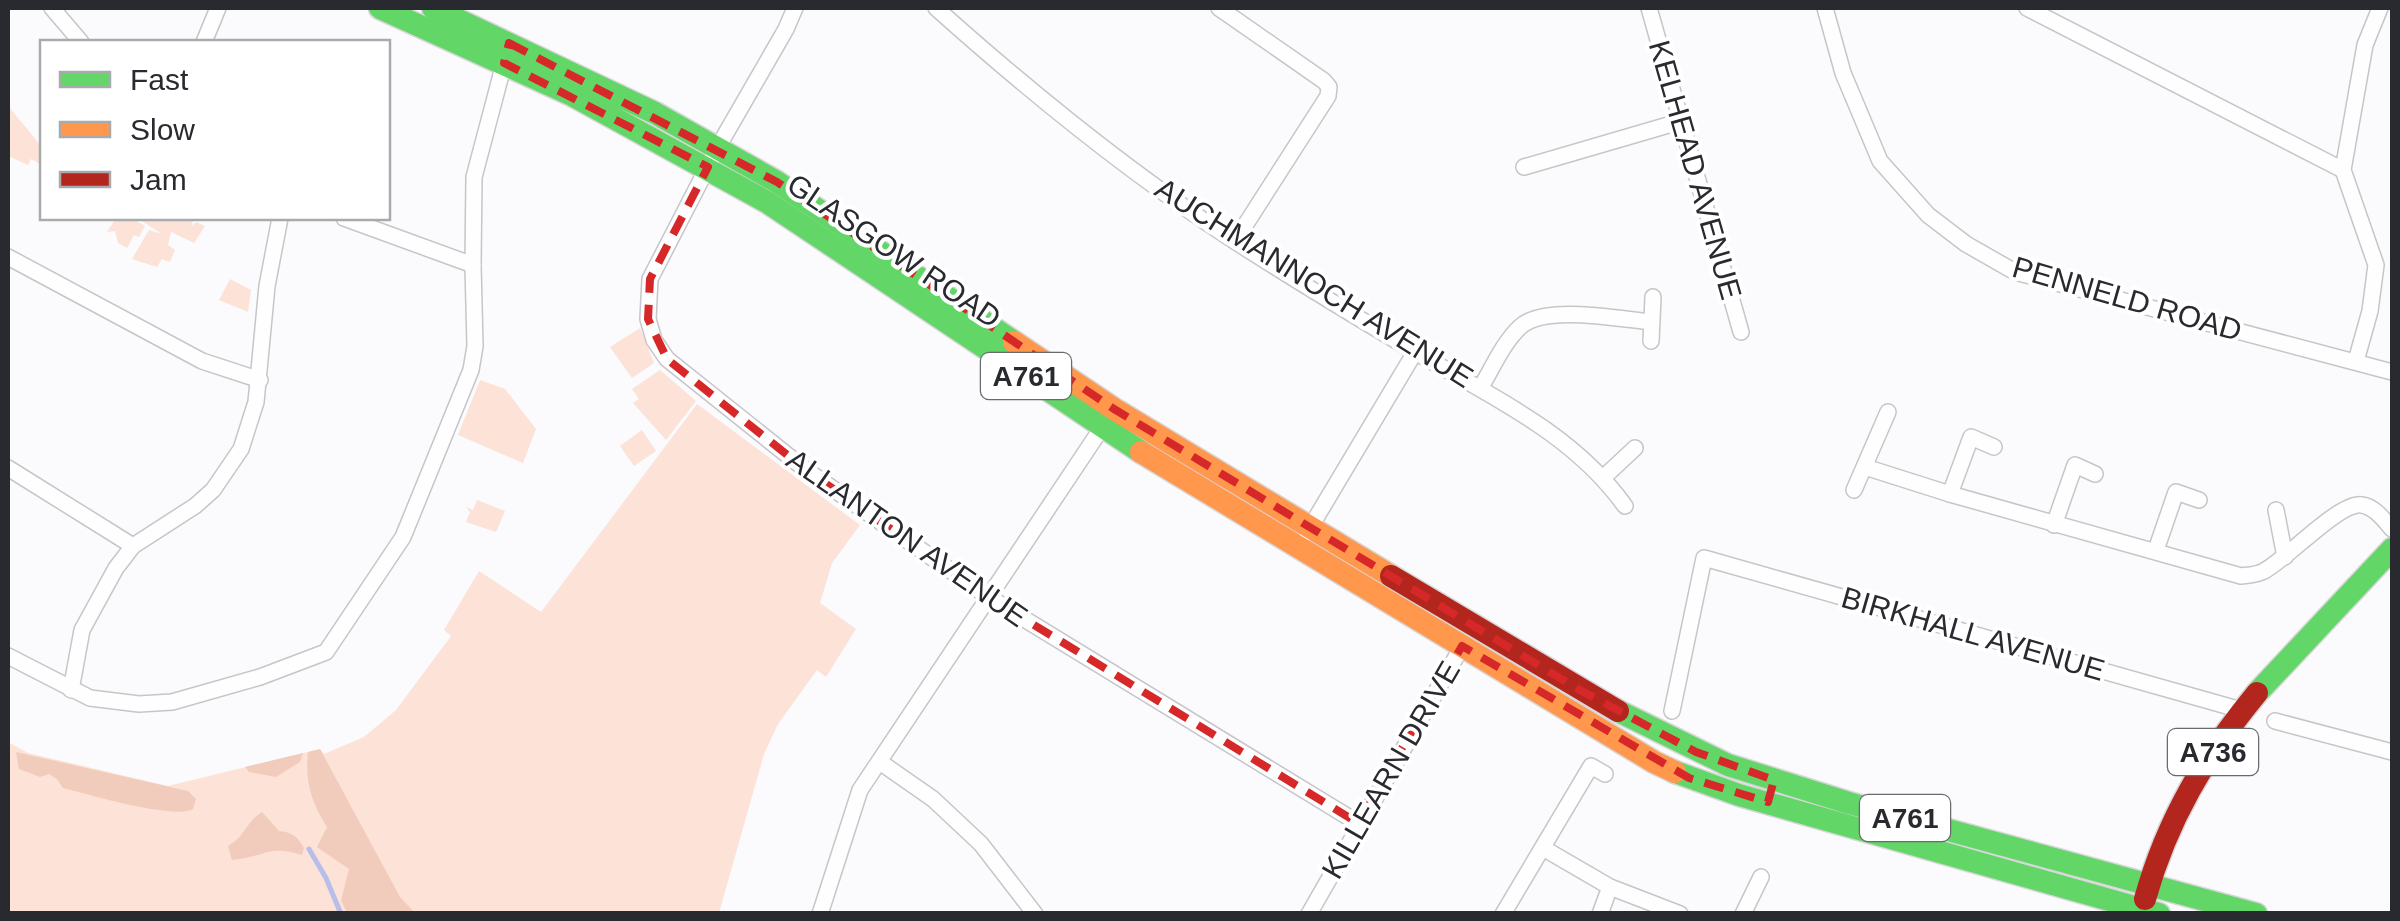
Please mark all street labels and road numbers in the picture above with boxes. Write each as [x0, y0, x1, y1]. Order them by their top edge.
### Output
street label: KELHEAD AVENUE [1643, 37, 1748, 303]
street label: GLASGOW ROAD [781, 167, 1007, 334]
street label: AUCHMANNOCH AVENUE [1150, 171, 1479, 394]
street label: PENNELD ROAD [2009, 250, 2245, 347]
road number: A761 [981, 353, 1071, 399]
street label: ALLANTON AVENUE [781, 442, 1034, 633]
street label: BIRKHALL AVENUE [1838, 580, 2108, 687]
street label: KILLEARN DRIVE [1315, 655, 1466, 884]
road number: A736 [2168, 729, 2258, 775]
road number: A761 [1860, 795, 1950, 841]

